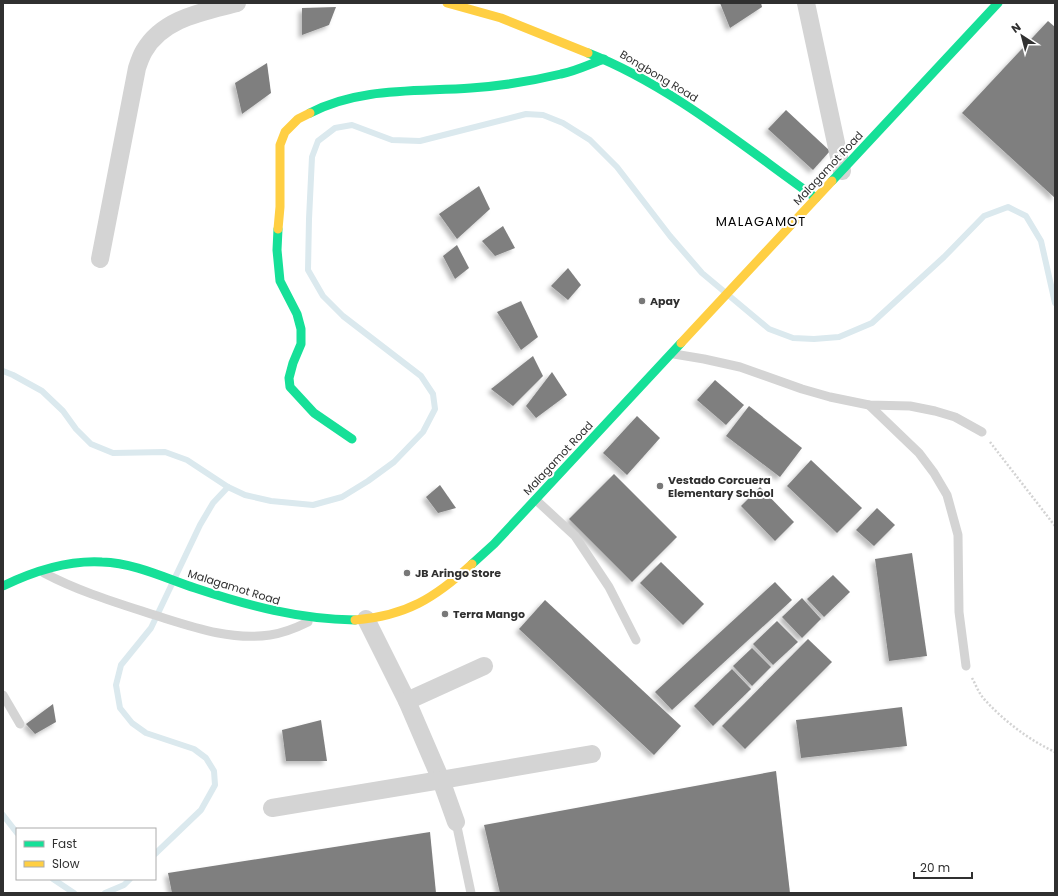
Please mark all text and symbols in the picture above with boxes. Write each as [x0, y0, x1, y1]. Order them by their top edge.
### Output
north arrow [1002, 16, 1042, 56]
text: N [1008, 19, 1024, 37]
street label: Bongbong Road [617, 46, 701, 106]
street label: Malagamot Road [789, 127, 867, 209]
district label: MALAGAMOT [716, 212, 806, 231]
place label: Apay [650, 293, 680, 309]
marker: Apay [637, 296, 647, 306]
street label: Malagamot Road [519, 417, 597, 499]
place label: Vestado Corcuera Elementary School [668, 472, 774, 501]
marker: Vestado Corcuera Elementary School [655, 481, 665, 491]
street label: Malagamot Road [186, 565, 282, 609]
place label: JB Aringo Store [415, 565, 501, 581]
marker: JB Aringo Store [402, 568, 412, 578]
place label: Terra Mango [453, 606, 525, 622]
marker: Terra Mango [440, 609, 450, 619]
legend [16, 828, 156, 880]
text: Fast [52, 835, 77, 852]
scale bar [914, 854, 972, 880]
text: Slow [52, 855, 80, 872]
text: 20 m [920, 859, 950, 876]

